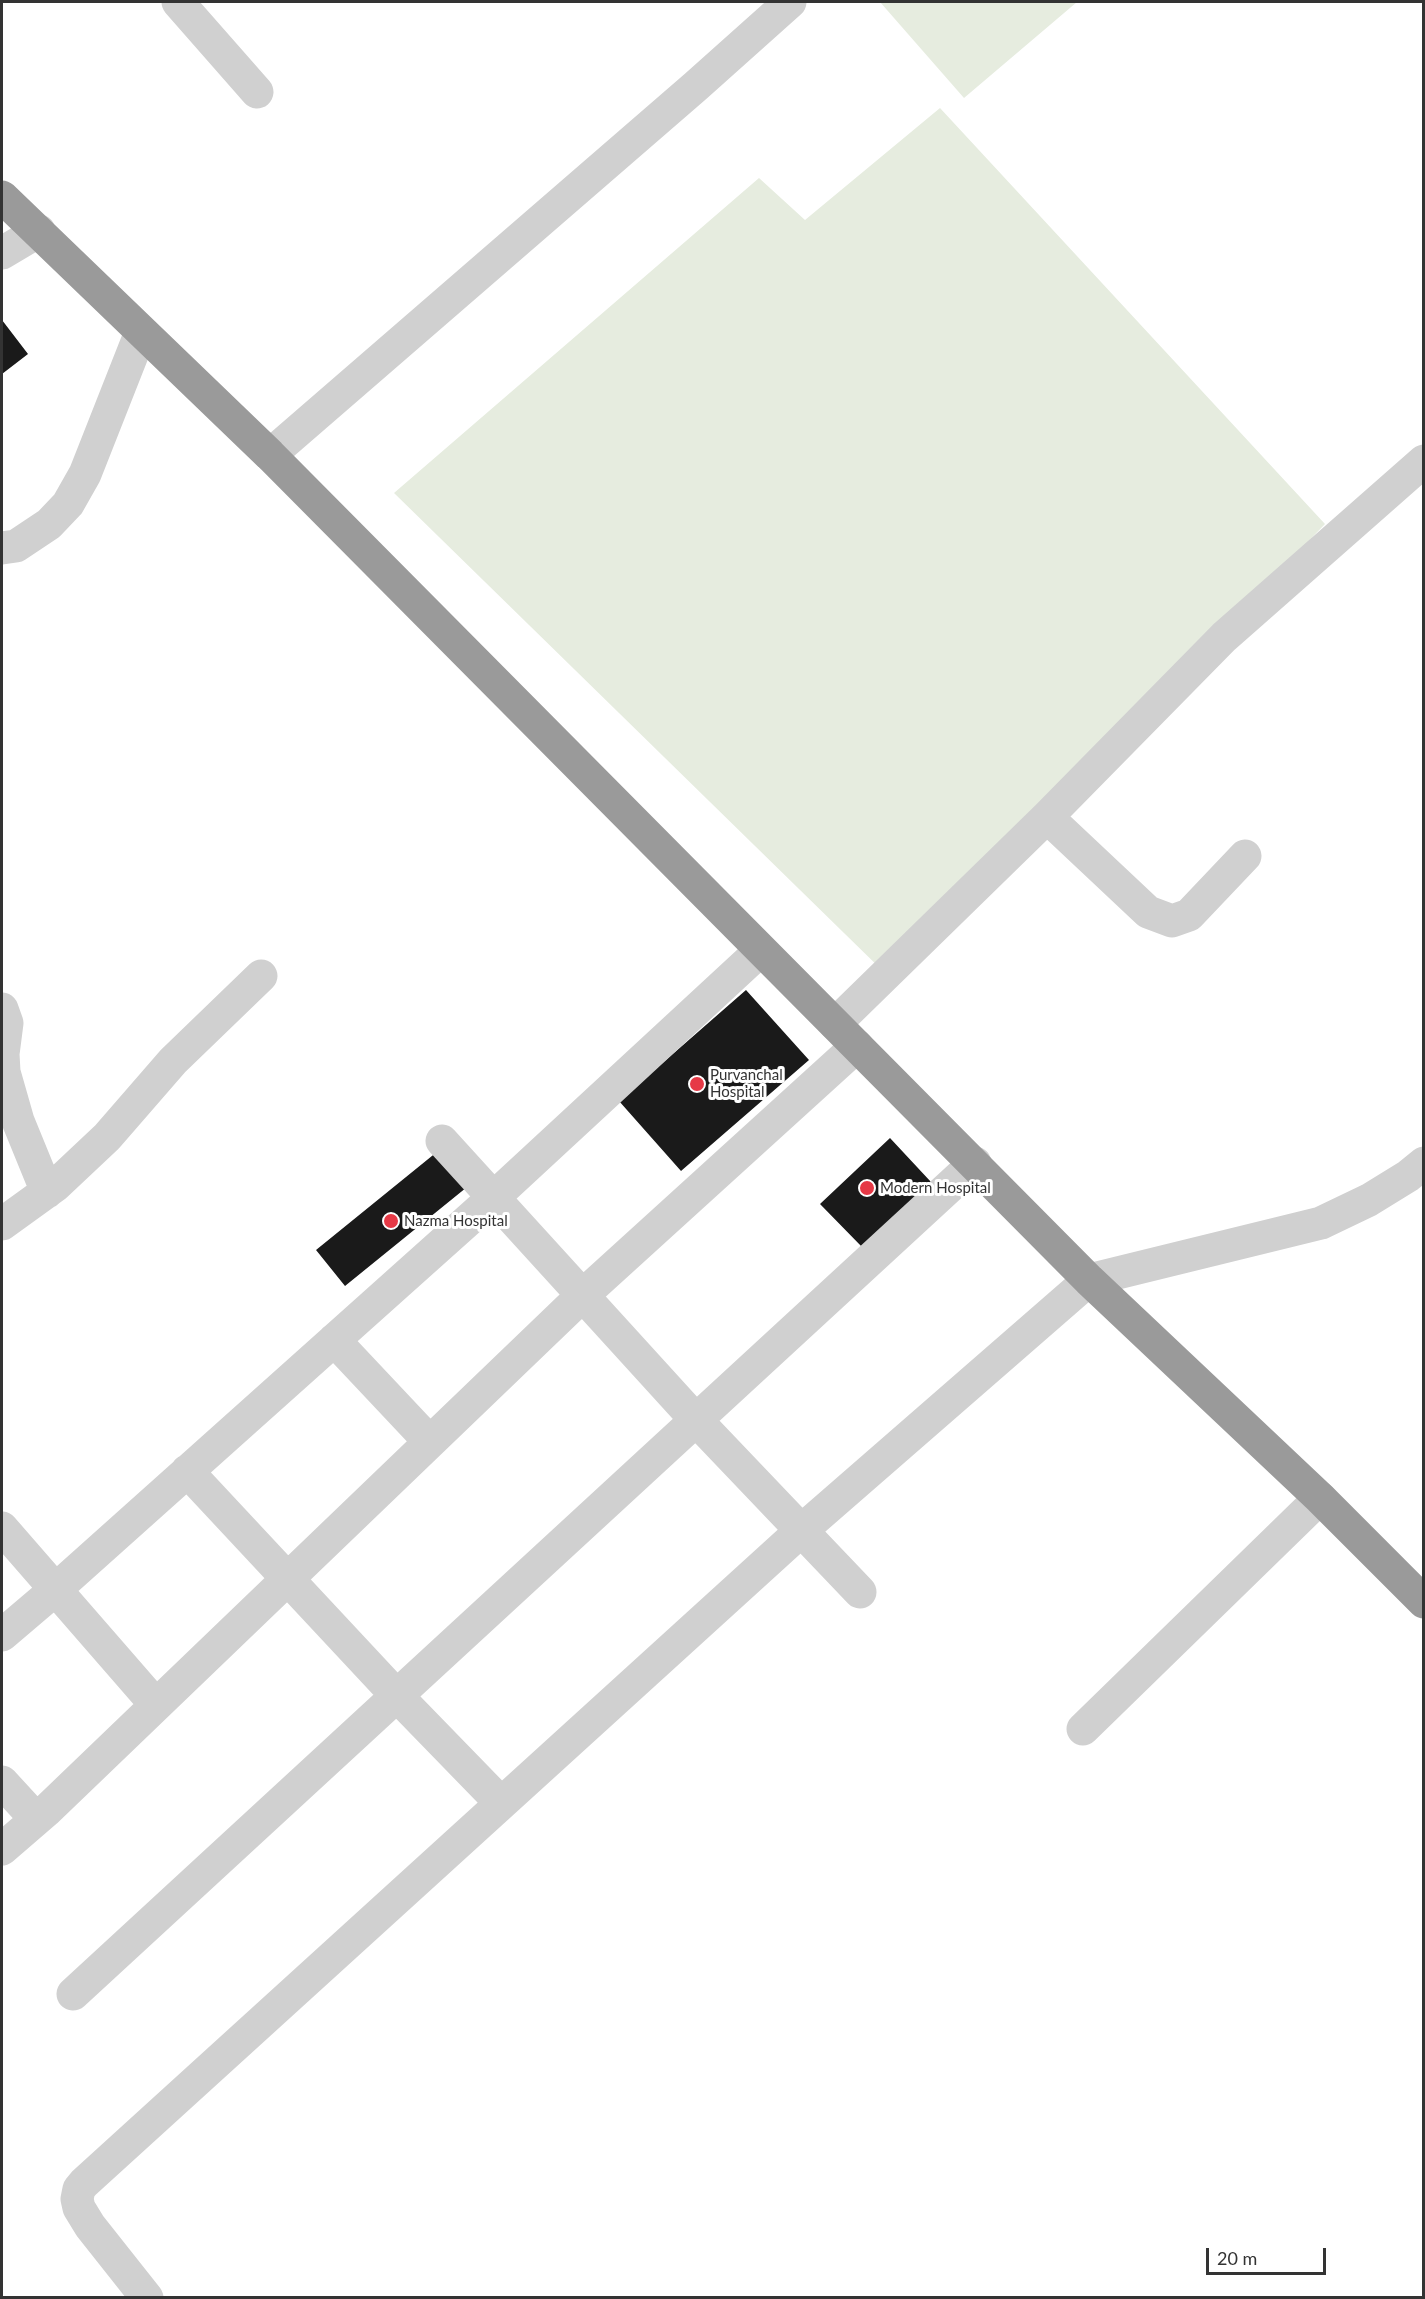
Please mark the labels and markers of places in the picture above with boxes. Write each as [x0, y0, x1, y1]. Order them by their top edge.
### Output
place label: Purvanchal Hospital [710, 1066, 783, 1101]
marker: Purvanchal Hospital [688, 1075, 706, 1093]
marker: Modern Hospital [858, 1179, 876, 1197]
place label: Modern Hospital [880, 1179, 991, 1197]
marker: Nazma Hospital [382, 1212, 400, 1230]
place label: Nazma Hospital [404, 1212, 508, 1230]

